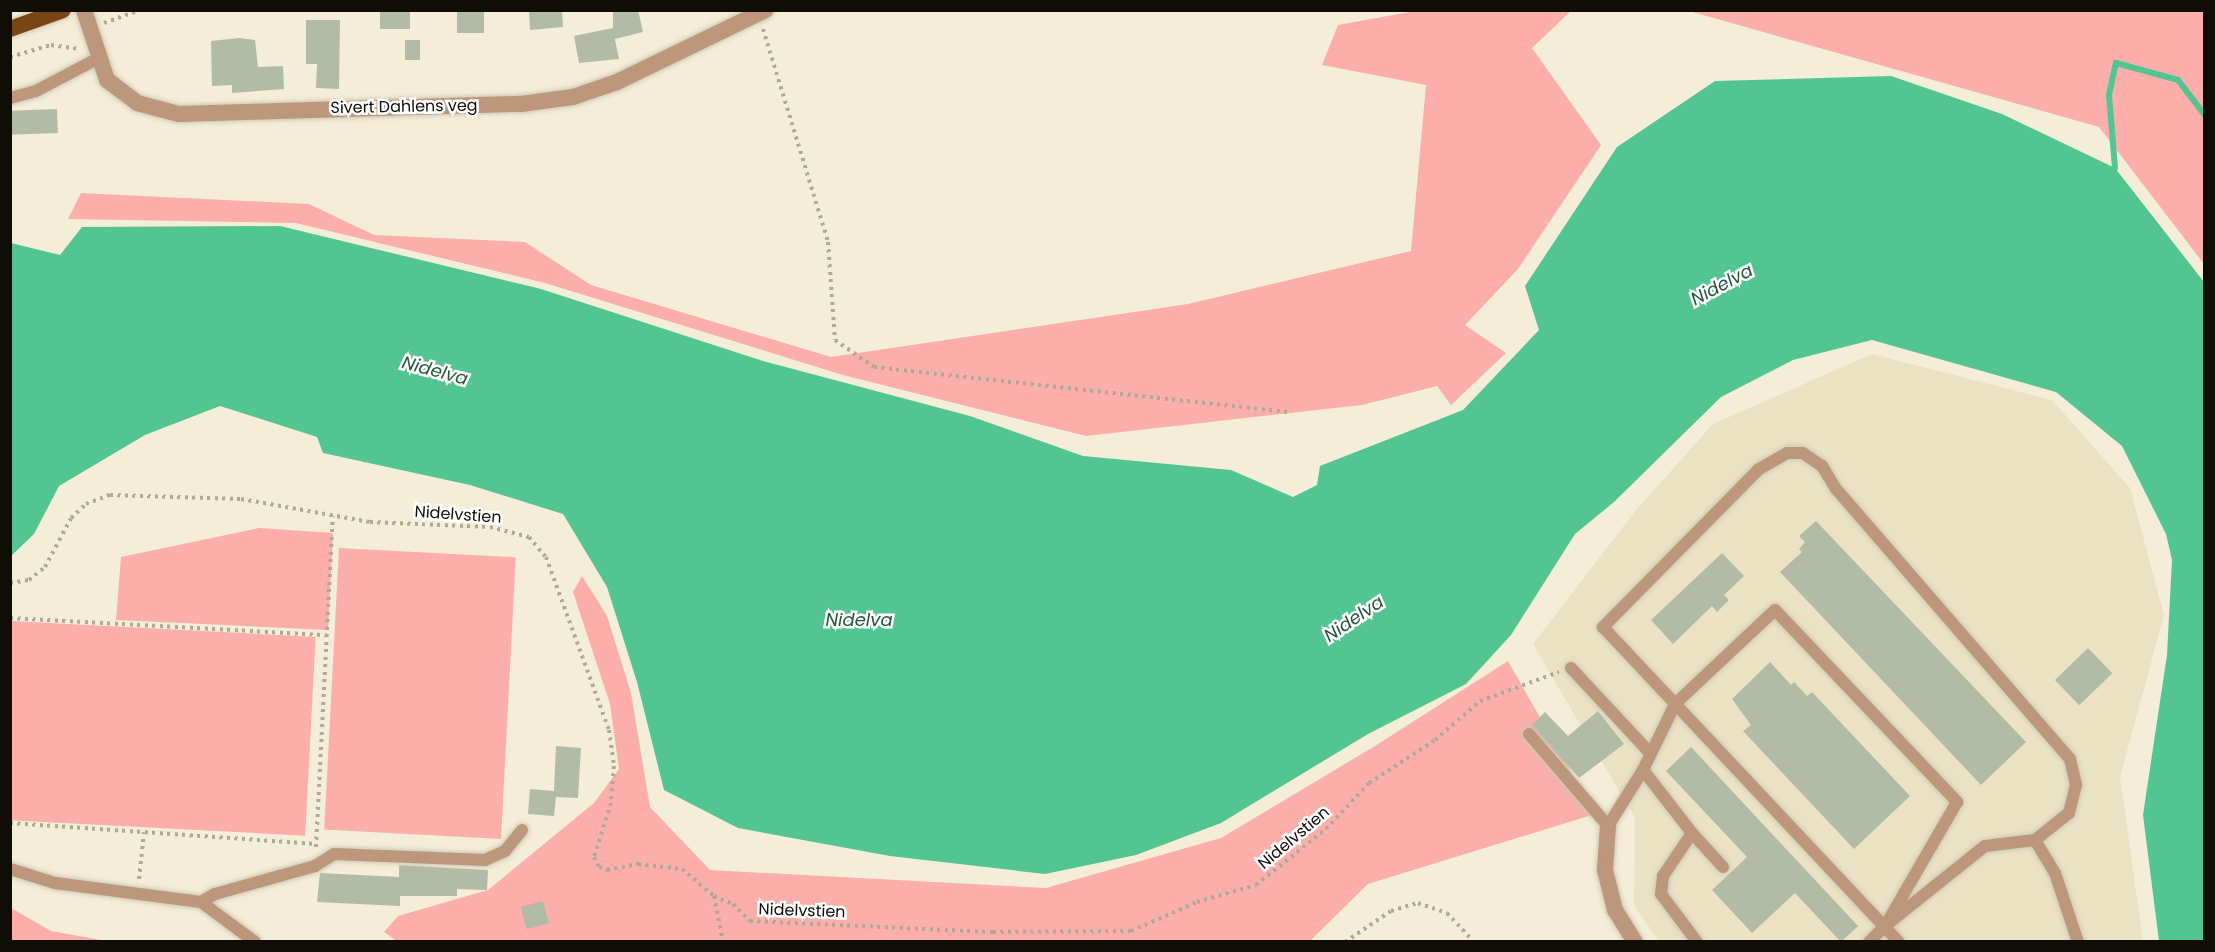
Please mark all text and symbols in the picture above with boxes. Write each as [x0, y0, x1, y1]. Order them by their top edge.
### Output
street label: Sivert Dahlens veg [330, 96, 478, 118]
water label: Nidelva [1687, 260, 1757, 310]
water label: Nidelva [400, 352, 470, 390]
street label: Nidelvstien [414, 502, 502, 528]
water label: Nidelva [1320, 591, 1388, 647]
water label: Nidelva [825, 609, 893, 631]
street label: Nidelvstien [1254, 803, 1334, 873]
street label: Nidelvstien [758, 900, 846, 922]

